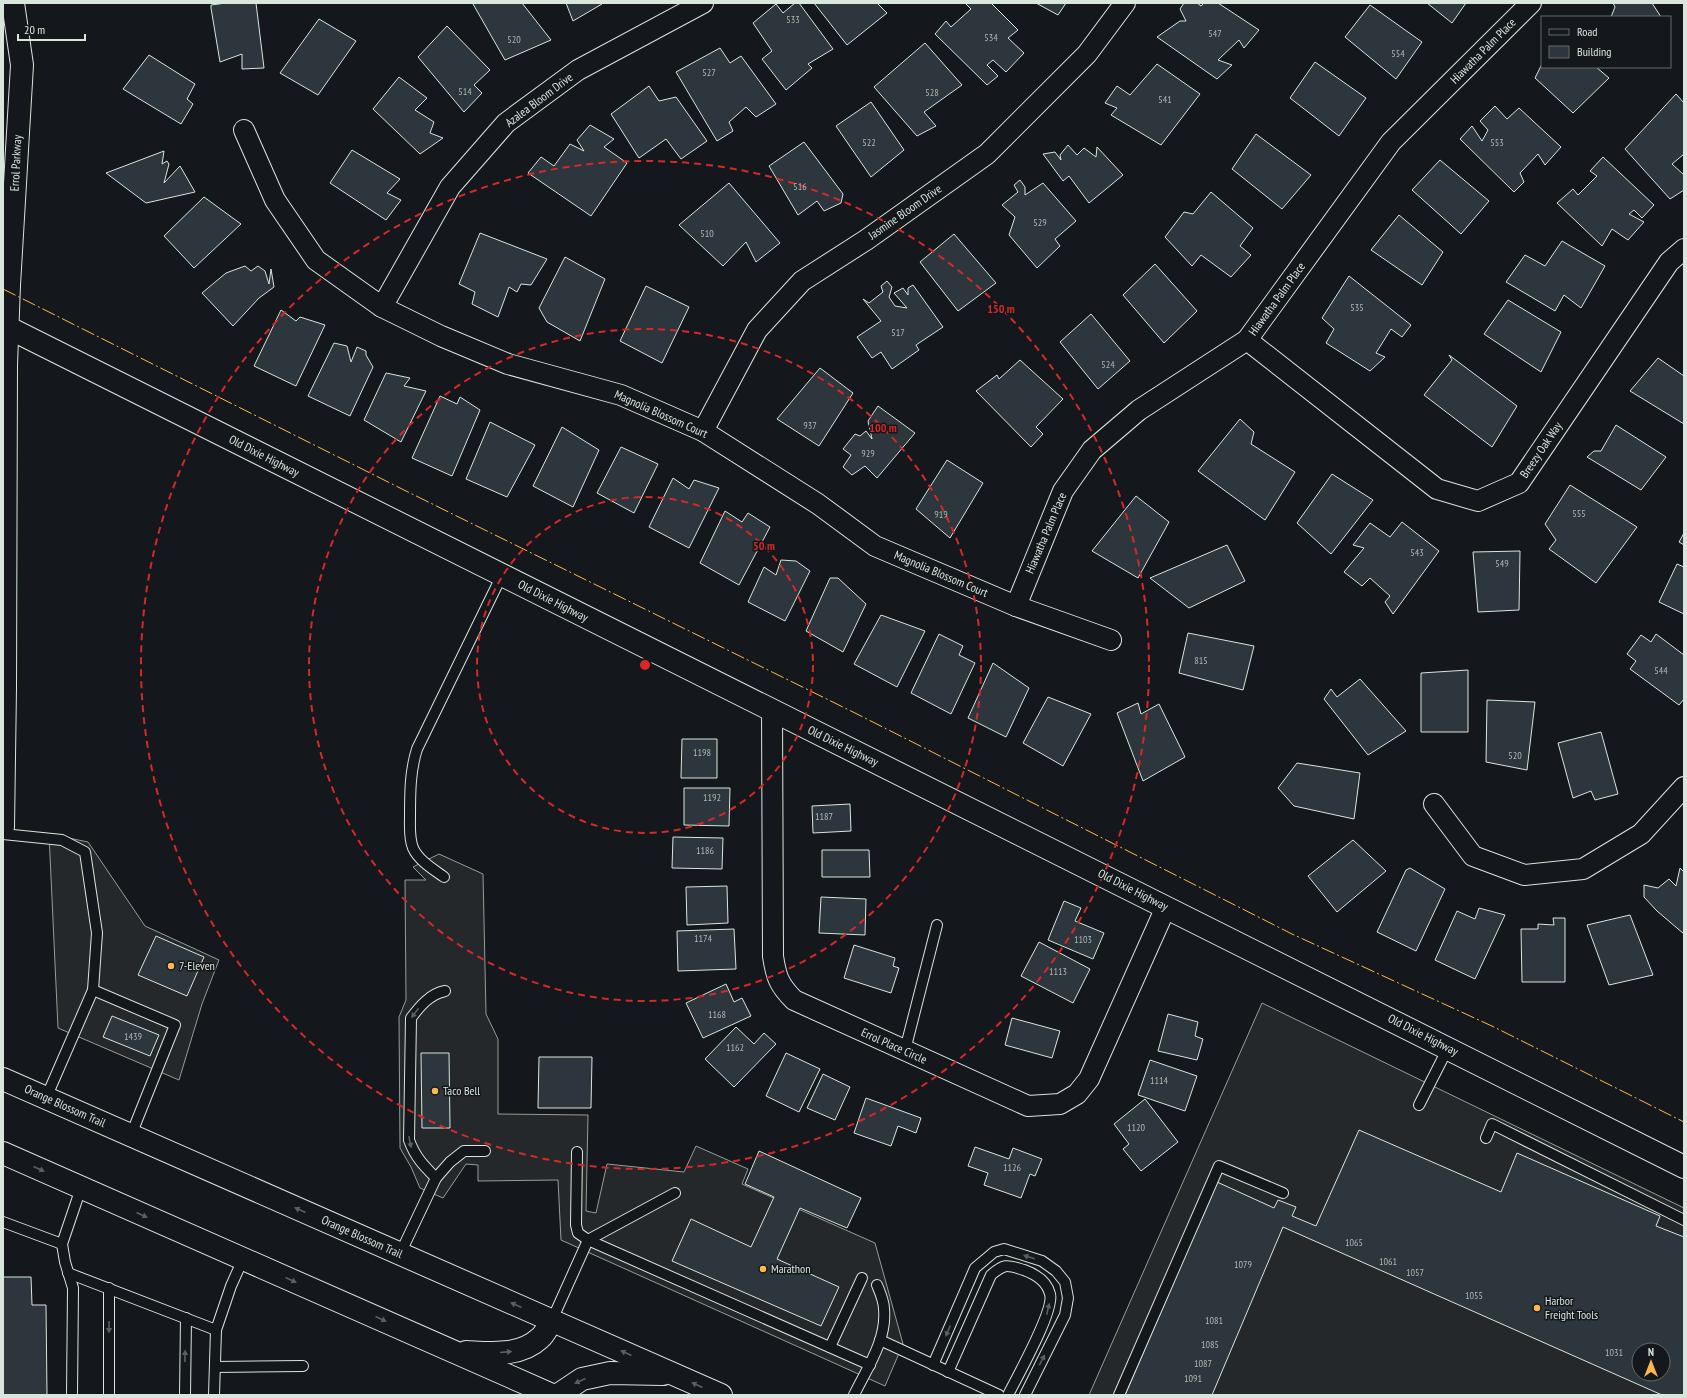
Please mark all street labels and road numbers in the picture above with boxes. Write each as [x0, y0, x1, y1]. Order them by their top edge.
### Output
street label: Hiawatha Palm Place [1447, 15, 1519, 87]
street label: Azalea Bloom Drive [502, 69, 575, 130]
street label: Errol Parkway [7, 134, 24, 192]
street label: Jasmine Bloom Drive [864, 181, 944, 243]
street label: Hiawatha Palm Place [1245, 259, 1308, 338]
street label: Magnolia Blossom Court [612, 386, 711, 441]
street label: Breezy Oak Way [1516, 418, 1565, 481]
street label: Old Dixie Highway [227, 431, 302, 480]
street label: Hiawatha Palm Place [1022, 490, 1069, 576]
street label: Magnolia Blossom Court [892, 547, 991, 600]
street label: Old Dixie Highway [516, 576, 591, 625]
street label: Old Dixie Highway [805, 722, 882, 769]
street label: Old Dixie Highway [1096, 865, 1171, 914]
street label: Old Dixie Highway [1386, 1010, 1461, 1059]
street label: Errol Place Circle [859, 1024, 929, 1067]
street label: Orange Blossom Trail [22, 1081, 108, 1130]
street label: Orange Blossom Trail [319, 1212, 405, 1261]

